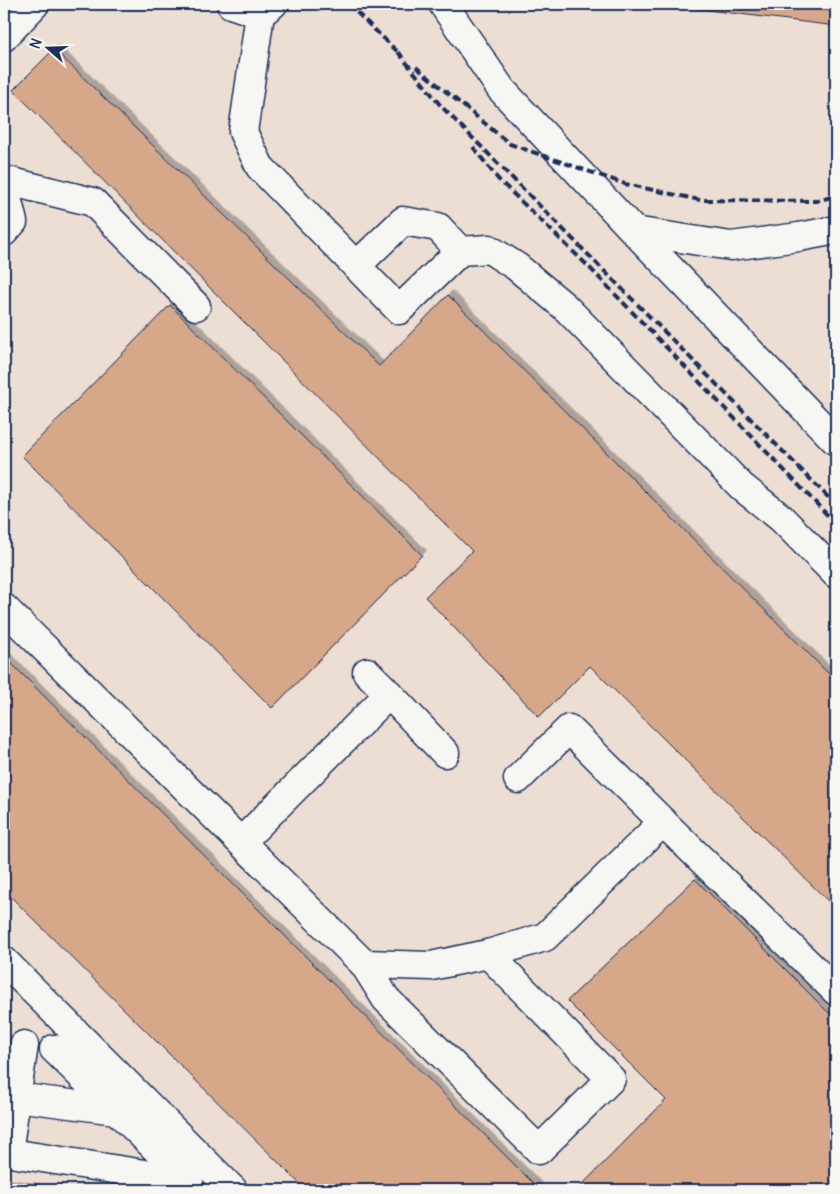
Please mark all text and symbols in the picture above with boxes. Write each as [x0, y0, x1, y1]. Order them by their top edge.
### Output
north arrow [22, 22, 72, 72]
text: N [26, 36, 46, 51]

